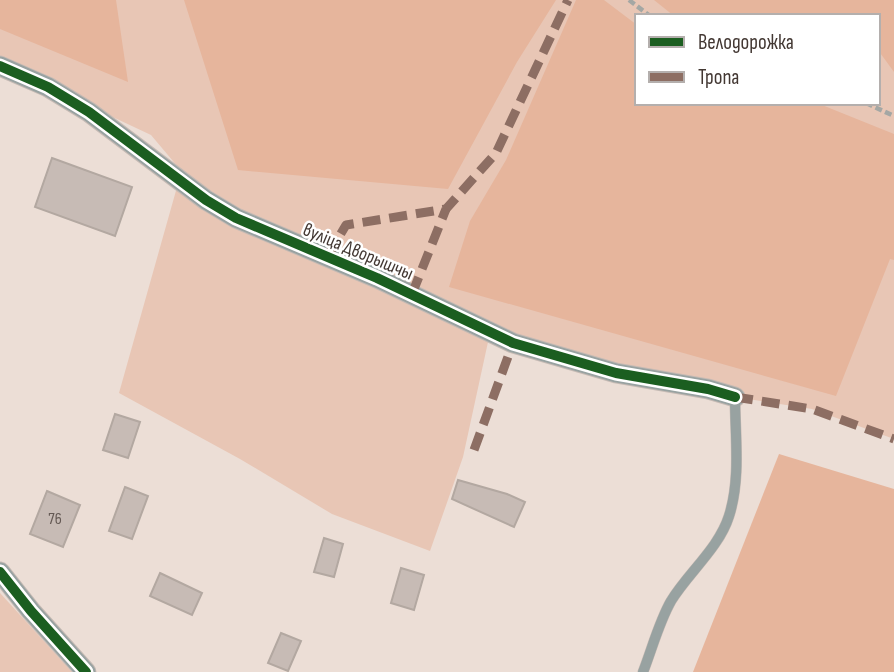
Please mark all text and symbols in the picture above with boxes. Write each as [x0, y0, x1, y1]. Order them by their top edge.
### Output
legend [635, 14, 880, 105]
text: Велодорожка [698, 30, 794, 55]
text: Тропа [698, 65, 739, 90]
street label: вуліца Дворышчы [299, 218, 417, 286]
house number: 76 [48, 510, 62, 529]

